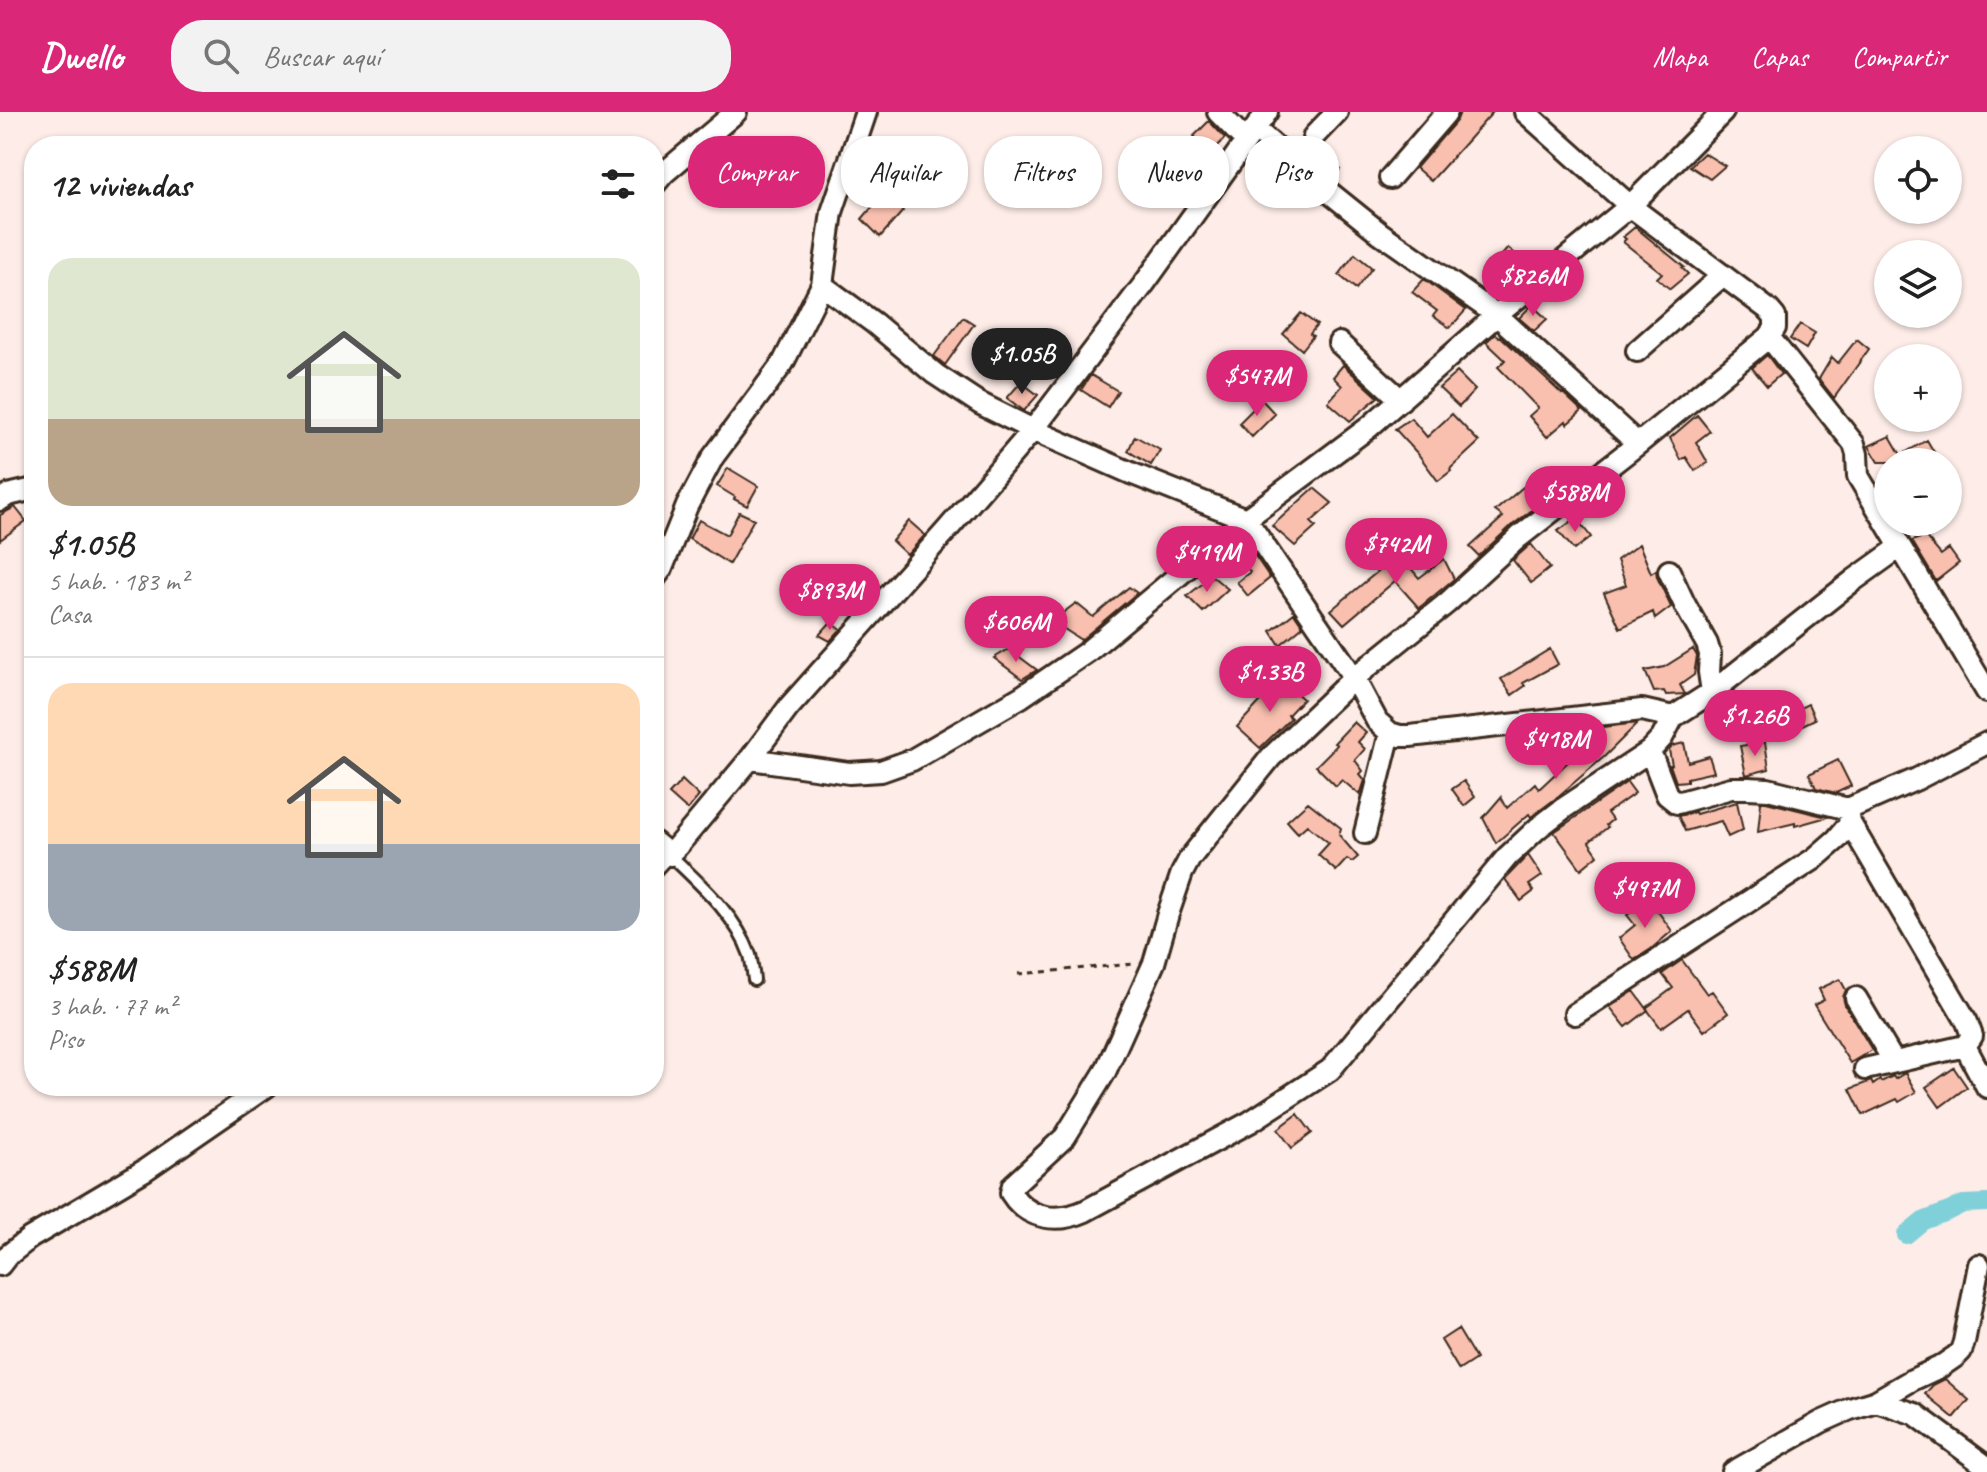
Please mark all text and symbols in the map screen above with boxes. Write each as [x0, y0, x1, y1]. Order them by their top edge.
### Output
search box [171, 20, 731, 92]
text: Dwello [40, 33, 123, 80]
icon: search [199, 34, 243, 78]
text: Buscar aquí [263, 37, 380, 75]
text: Mapa [1653, 39, 1707, 74]
text: Capas [1751, 39, 1808, 74]
text: Compartir [1852, 39, 1947, 74]
chip: Comprar [688, 136, 825, 208]
chip: Alquilar [841, 136, 968, 208]
chip: Filtros [984, 136, 1102, 208]
chip: Nuevo [1118, 136, 1229, 208]
chip: Piso [1245, 136, 1339, 208]
map controls [1874, 136, 1962, 536]
button: locate [1874, 136, 1962, 224]
icon: filters [596, 162, 640, 206]
text: 12 viviendas [48, 163, 191, 206]
button: layers [1874, 240, 1962, 328]
pin: $826M [1477, 250, 1589, 318]
text: $826M [1500, 259, 1566, 292]
icon: home [272, 310, 416, 454]
pin: $1.05B [957, 328, 1087, 396]
text: $1.05B [989, 337, 1055, 370]
button: + [1874, 344, 1962, 432]
pin: $547M [1201, 350, 1313, 418]
text: $547M [1224, 359, 1290, 392]
button: − [1874, 448, 1962, 536]
pin: $588M [1519, 466, 1631, 534]
text: $588M [1542, 475, 1608, 508]
pin: $742M [1340, 518, 1452, 586]
text: $1.05B [48, 522, 133, 565]
pin: $419M [1151, 526, 1263, 594]
text: $742M [1363, 527, 1429, 560]
text: $419M [1174, 535, 1240, 568]
pin: $893M [774, 564, 886, 632]
text: 5 hab. · 183 m² [48, 565, 188, 598]
text: $893M [797, 573, 863, 606]
pin: $606M [960, 596, 1072, 664]
text: Casa [48, 598, 91, 631]
text: $606M [983, 605, 1049, 638]
pin: $1.33B [1205, 646, 1335, 714]
text: $1.33B [1237, 655, 1303, 688]
pin: $1.26B [1690, 690, 1820, 758]
text: $1.26B [1722, 699, 1788, 732]
pin: $418M [1500, 713, 1612, 781]
text: $418M [1523, 722, 1589, 755]
icon: home [272, 735, 416, 879]
pin: $497M [1589, 862, 1701, 930]
text: $497M [1612, 871, 1678, 904]
text: $588M [48, 947, 133, 990]
text: 3 hab. · 77 m² [48, 990, 176, 1023]
text: Piso [48, 1023, 83, 1056]

